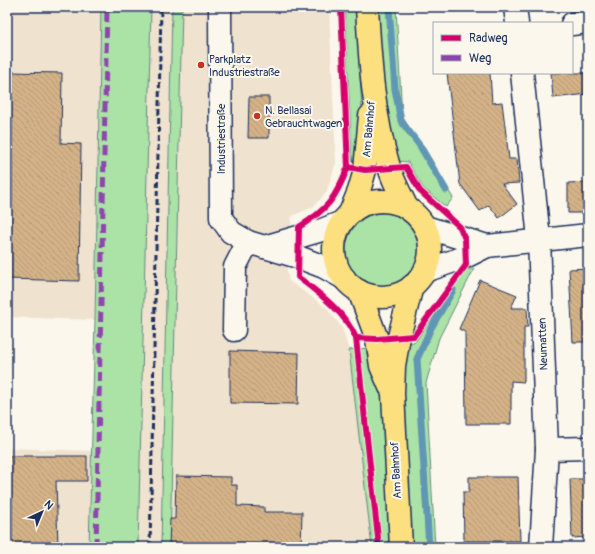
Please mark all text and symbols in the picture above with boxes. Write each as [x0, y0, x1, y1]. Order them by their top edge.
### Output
legend [433, 22, 573, 74]
text: Radweg [469, 31, 507, 46]
text: Weg [469, 51, 491, 66]
place label: Parkplatz Industriestraße [209, 53, 280, 79]
marker: Parkplatz Industriestraße [196, 60, 206, 70]
street label: Am Bahnhof [360, 99, 378, 158]
street label: Industriestraße [215, 103, 228, 174]
place label: N. Bellasai Gebrauchtwagen [265, 104, 342, 130]
marker: N. Bellasai Gebrauchtwagen [252, 111, 262, 121]
street label: Neumatten [536, 317, 550, 371]
street label: Am Bahnhof [388, 441, 404, 499]
north arrow [22, 492, 62, 532]
text: N [41, 498, 56, 513]

